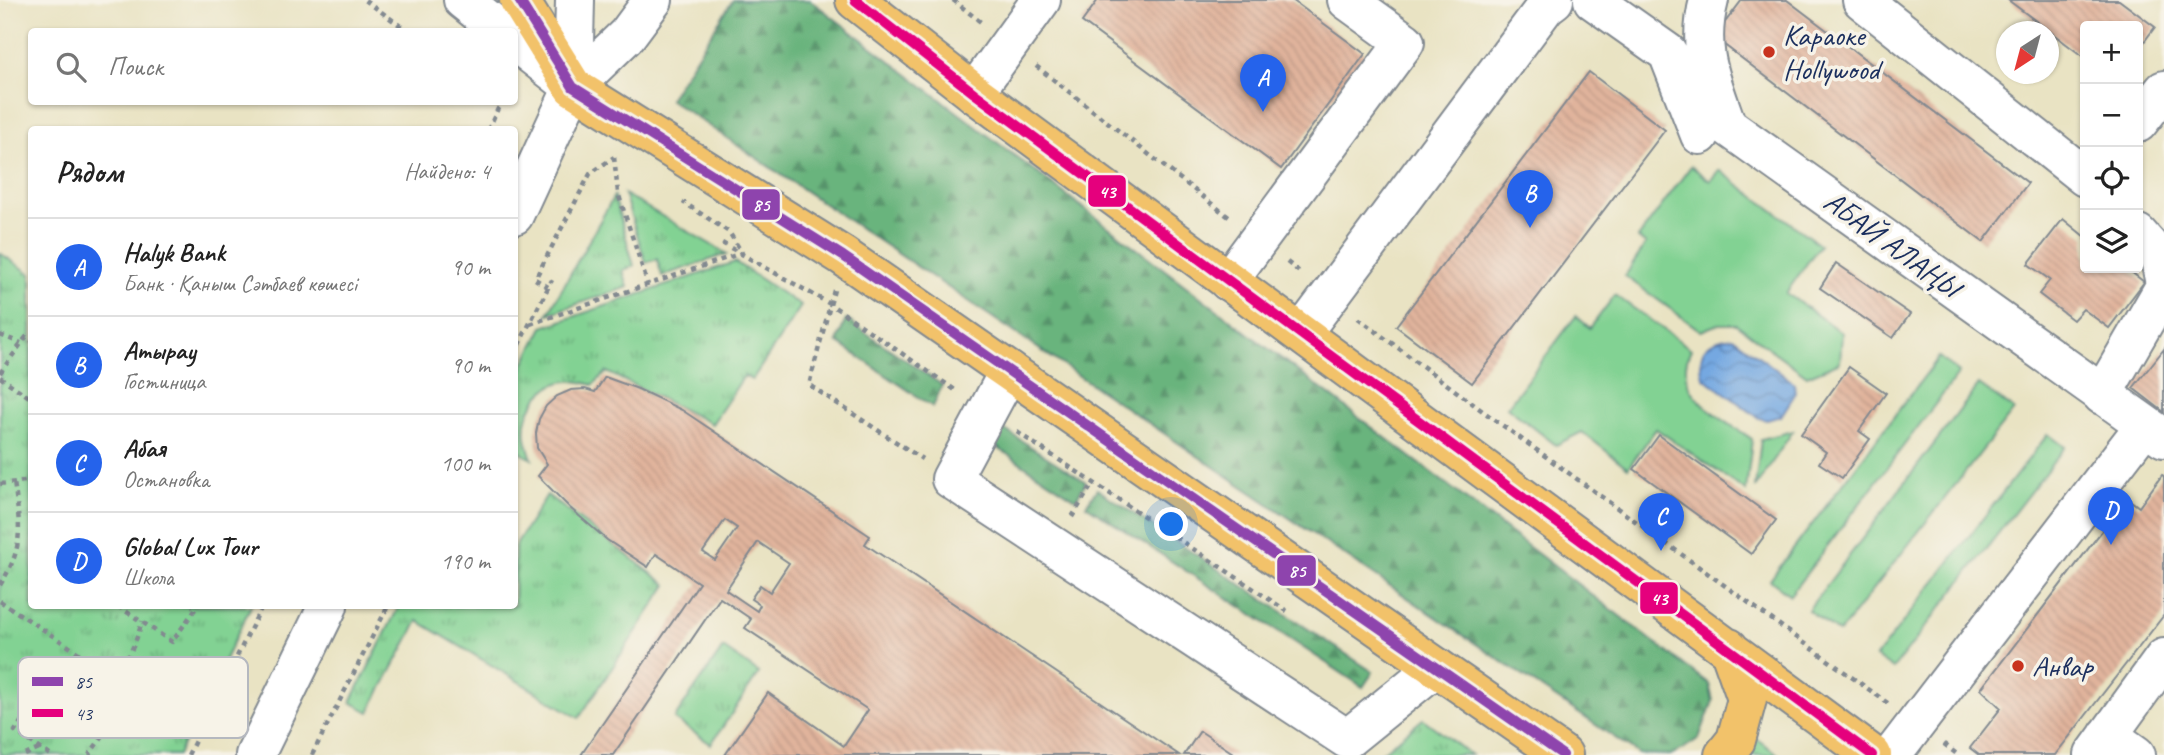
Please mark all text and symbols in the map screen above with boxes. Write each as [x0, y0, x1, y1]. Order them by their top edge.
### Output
place label: Караоке Hollywood [1783, 16, 1884, 88]
north arrow [1996, 21, 2059, 84]
map controls [2080, 21, 2143, 273]
button: + [2080, 21, 2143, 84]
search box [28, 28, 518, 105]
marker: Караоке Hollywood [1761, 44, 1777, 60]
icon: search [52, 48, 90, 86]
text: Поиск [108, 50, 163, 83]
pin: A [1240, 54, 1286, 112]
button: − [2080, 84, 2143, 147]
button: locate [2080, 147, 2143, 210]
text: Рядом [56, 153, 123, 191]
text: Найдено: 4 [404, 157, 490, 186]
pin: B [1507, 170, 1553, 228]
line badge: 43 [1087, 174, 1127, 208]
text: 43 [1098, 180, 1118, 204]
street label: АБАЙ АЛАҢЫ [1817, 182, 1971, 309]
line badge: 85 [741, 188, 781, 221]
text: 85 [753, 193, 771, 217]
button: layers [2080, 210, 2143, 273]
text: Halyk Bank [123, 236, 225, 269]
text: A [73, 253, 85, 282]
text: 90 m [451, 253, 490, 282]
text: Банк · Қаныш Сәтбаев көшесі [123, 269, 357, 298]
text: Атырау [123, 334, 196, 367]
text: B [73, 351, 85, 380]
text: 90 m [451, 351, 490, 380]
text: Гостиница [123, 367, 205, 396]
text: Абая [123, 432, 166, 465]
text: C [74, 449, 84, 478]
text: 100 m [441, 449, 490, 478]
text: Остановка [123, 465, 209, 494]
pin: D [2088, 487, 2134, 545]
pin: C [1638, 493, 1684, 551]
your location [1154, 507, 1188, 541]
text: Global Lux Tour [123, 530, 258, 563]
text: D [72, 547, 86, 576]
text: 190 m [441, 547, 490, 576]
line badge: 85 [1276, 554, 1317, 587]
text: 85 [1289, 559, 1307, 583]
text: Школа [123, 563, 174, 592]
line badge: 43 [1639, 581, 1679, 615]
text: 43 [1650, 587, 1670, 611]
place label: Анвар [2032, 647, 2094, 685]
legend [18, 657, 248, 738]
marker: Анвар [2010, 658, 2026, 674]
text: 85 [75, 670, 94, 694]
text: 43 [75, 702, 94, 726]

